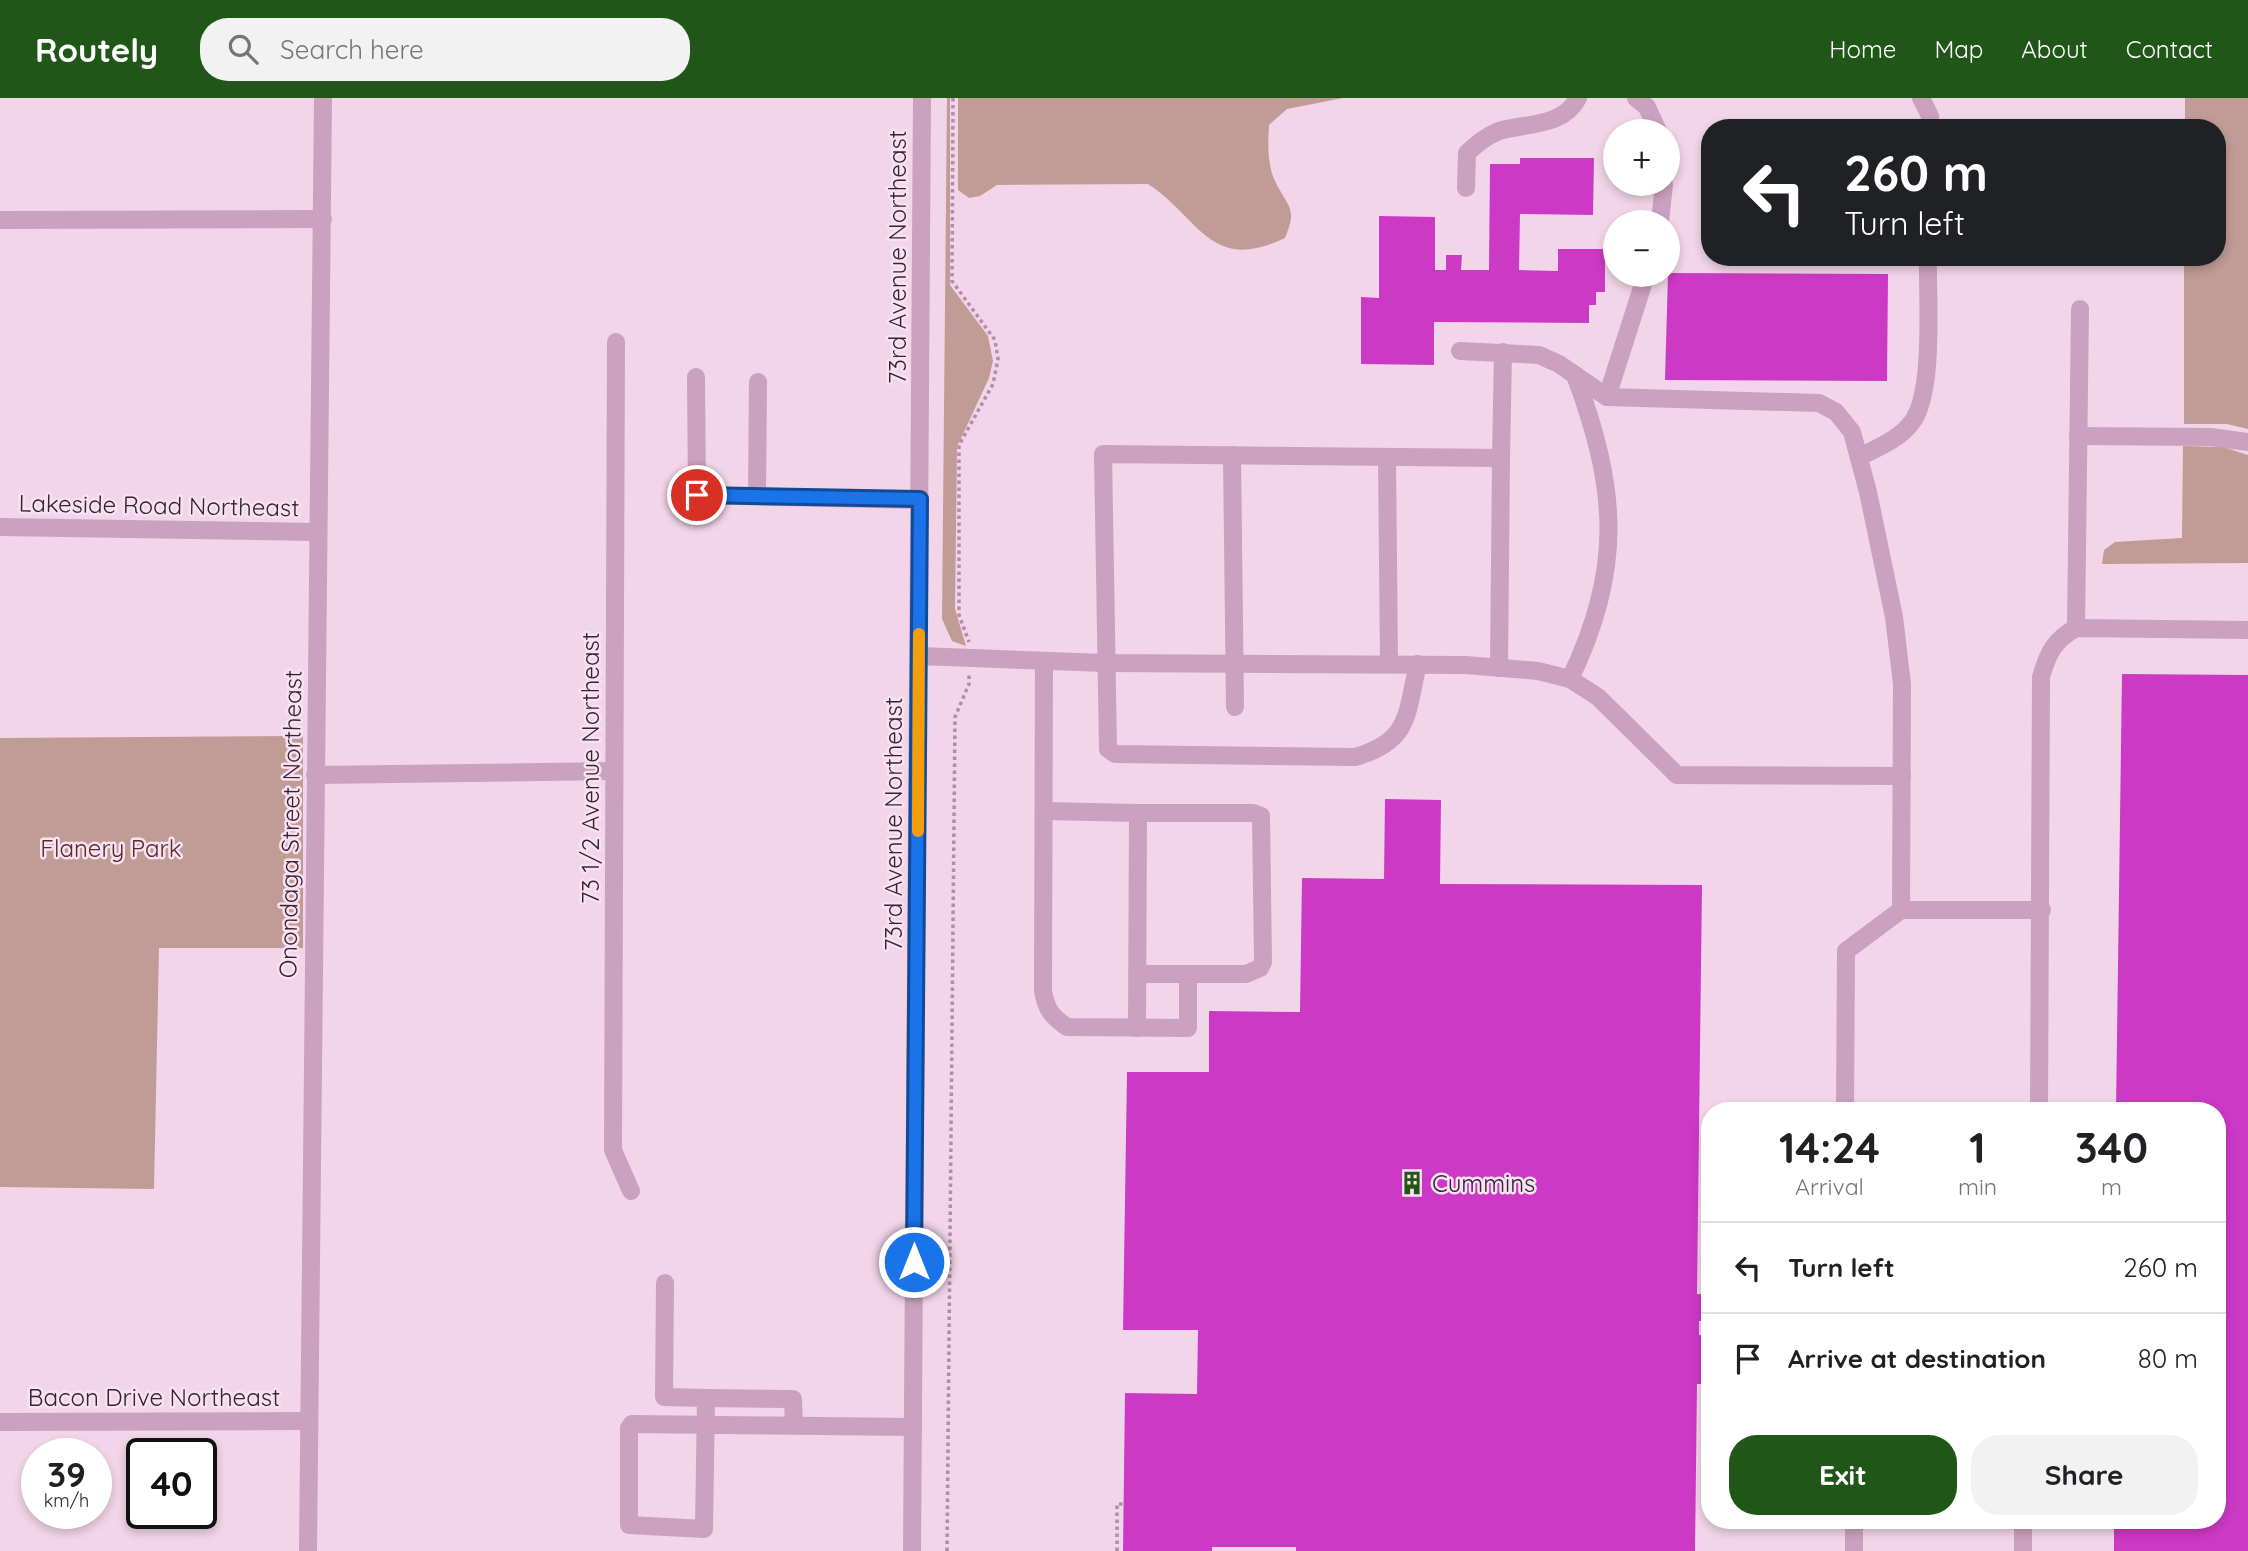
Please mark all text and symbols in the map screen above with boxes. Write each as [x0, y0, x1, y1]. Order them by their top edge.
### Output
search box [200, 18, 690, 81]
text: Routely [35, 29, 158, 70]
icon: search [224, 30, 262, 68]
text: Search here [280, 33, 424, 66]
text: Home [1829, 34, 1896, 64]
text: Map [1934, 34, 1983, 64]
text: About [2021, 34, 2088, 64]
text: Contact [2126, 34, 2213, 64]
map controls [1603, 119, 1680, 287]
button: + [1603, 119, 1680, 196]
street label: 73rd Avenue Northeast [882, 130, 912, 384]
text: 260 m [1844, 142, 1988, 203]
icon: left [1729, 147, 1820, 238]
text: Turn left [1844, 203, 1965, 243]
button: − [1603, 210, 1680, 287]
pin [667, 465, 727, 525]
icon: arrive [678, 476, 716, 514]
street label: Lakeside Road Northeast [18, 488, 300, 522]
street label: 73 1/2 Avenue Northeast [575, 632, 605, 904]
street label: Onondaga Street Northeast [272, 670, 308, 978]
street label: 73rd Avenue Northeast [878, 697, 908, 951]
park label: Flanery Park [40, 833, 182, 863]
text: 14:24 [1779, 1121, 1880, 1174]
text: 1 [1969, 1121, 1986, 1174]
text: 340 [2075, 1121, 2148, 1174]
place label: Cummins [1432, 1168, 1535, 1198]
building icon: Cummins [1398, 1169, 1426, 1197]
text: Arrival [1795, 1172, 1864, 1201]
text: min [1958, 1172, 1997, 1201]
text: m [2101, 1172, 2122, 1201]
position arrow [877, 1225, 951, 1299]
icon: left [1729, 1249, 1767, 1287]
text: Turn left [1788, 1251, 1895, 1284]
text: 260 m [2123, 1251, 2198, 1284]
icon: arrive [1729, 1340, 1767, 1378]
text: Arrive at destination [1788, 1342, 2046, 1375]
text: 80 m [2138, 1342, 2198, 1375]
street label: Bacon Drive Northeast [28, 1382, 280, 1412]
button: Exit [1729, 1435, 1957, 1515]
button: Share [1971, 1435, 2198, 1515]
speed limit sign: 40 [126, 1438, 217, 1529]
text: 39 [47, 1452, 86, 1496]
text: km/h [44, 1489, 89, 1512]

